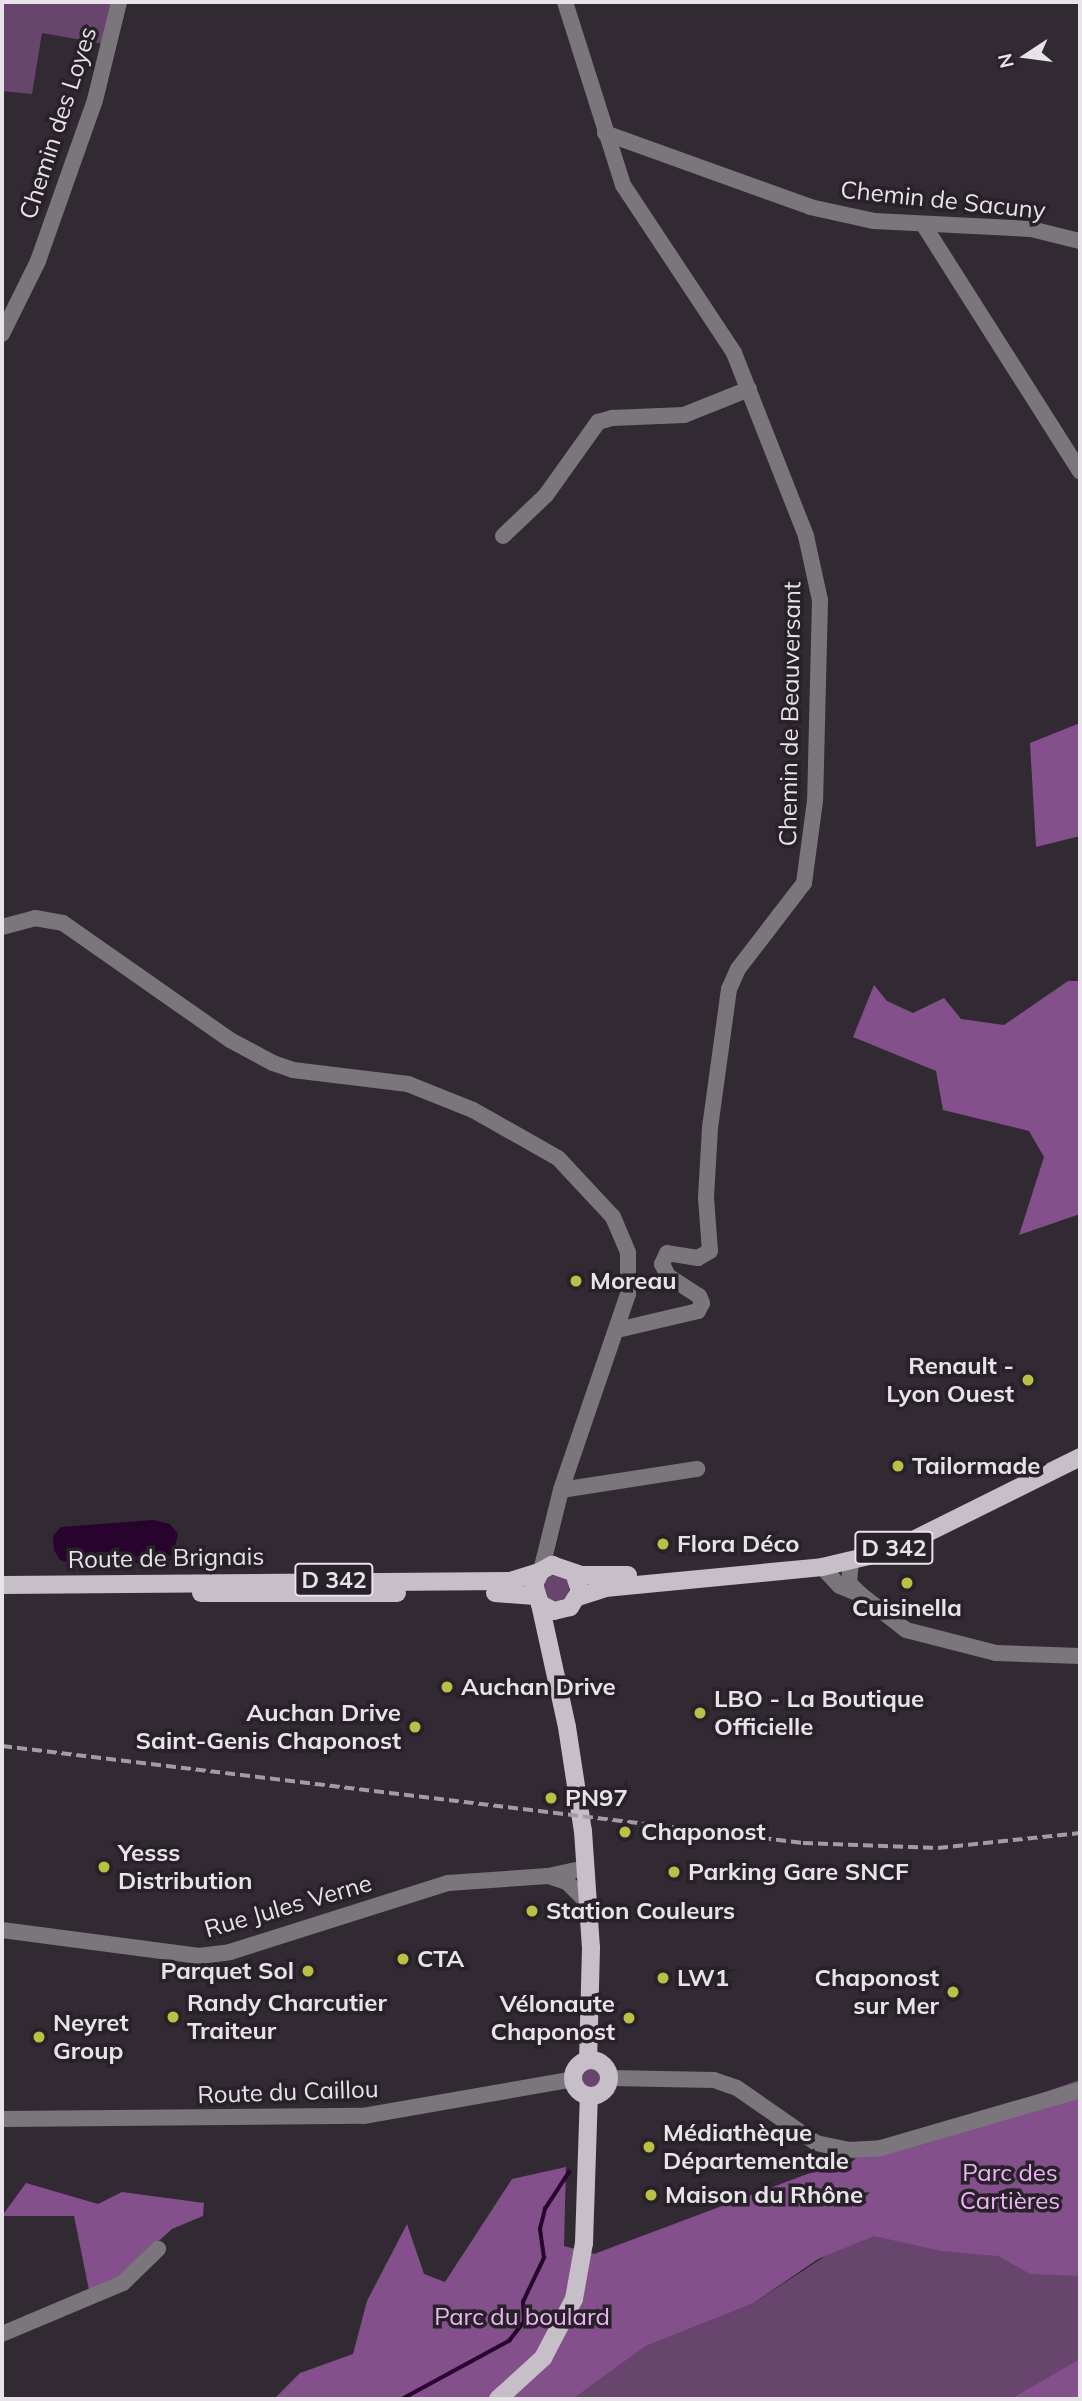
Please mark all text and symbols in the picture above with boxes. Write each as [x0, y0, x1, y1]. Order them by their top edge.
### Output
north arrow [991, 21, 1061, 91]
street label: Chemin des Loyes [13, 23, 103, 223]
text: N [992, 51, 1019, 70]
street label: Chemin de Sacuny [839, 175, 1047, 225]
street label: Chemin de Beauversant [773, 581, 807, 847]
place label: Moreau [590, 1267, 677, 1295]
marker: Moreau [568, 1273, 584, 1289]
place label: Renault - Lyon Ouest [886, 1352, 1014, 1408]
marker: Renault - Lyon Ouest [1020, 1372, 1036, 1388]
place label: Tailormade [912, 1452, 1041, 1480]
marker: Tailormade [890, 1458, 906, 1474]
road number: D 342 [854, 1528, 934, 1568]
place label: Flora Déco [677, 1530, 799, 1558]
marker: Flora Déco [655, 1536, 671, 1552]
street label: Route de Brignais [68, 1542, 264, 1574]
road number: D 342 [294, 1560, 374, 1600]
marker: Cuisinella [899, 1575, 915, 1591]
place label: Cuisinella [852, 1594, 962, 1622]
place label: Auchan Drive [461, 1673, 616, 1701]
marker: Auchan Drive [439, 1679, 455, 1695]
place label: LBO - La Boutique Officielle [714, 1685, 924, 1741]
place label: Auchan Drive Saint-Genis Chaponost [136, 1699, 401, 1755]
marker: LBO - La Boutique Officielle [692, 1705, 708, 1721]
marker: Auchan Drive Saint-Genis Chaponost [407, 1719, 423, 1735]
place label: PN97 [565, 1784, 628, 1812]
marker: PN97 [543, 1790, 559, 1806]
place label: Chaponost [641, 1818, 766, 1846]
marker: Chaponost [615, 1822, 635, 1842]
place label: Yesss Distribution [118, 1839, 252, 1895]
place label: Parking Gare SNCF [688, 1858, 909, 1886]
marker: Yesss Distribution [96, 1859, 112, 1875]
marker: Parking Gare SNCF [666, 1864, 682, 1880]
street label: Rue Jules Verne [201, 1868, 375, 1944]
place label: Station Couleurs [546, 1897, 735, 1925]
marker: Station Couleurs [524, 1903, 540, 1919]
place label: CTA [417, 1945, 464, 1973]
marker: CTA [395, 1951, 411, 1967]
place label: Parquet Sol [161, 1957, 294, 1985]
marker: Parquet Sol [300, 1963, 316, 1979]
place label: LW1 [677, 1964, 729, 1992]
place label: Chaponost sur Mer [814, 1964, 939, 2020]
marker: LW1 [655, 1970, 671, 1986]
marker: Chaponost sur Mer [945, 1984, 961, 2000]
place label: Randy Charcutier Traiteur [187, 1989, 387, 2045]
place label: Vélonaute Chaponost [490, 1990, 615, 2046]
place label: Neyret Group [53, 2009, 129, 2065]
marker: Randy Charcutier Traiteur [165, 2009, 181, 2025]
marker: Vélonaute Chaponost [621, 2010, 637, 2026]
marker: Neyret Group [31, 2029, 47, 2045]
street label: Route du Caillou [197, 2074, 379, 2110]
place label: Médiathèque Départementale [663, 2119, 849, 2175]
marker: Médiathèque Départementale [641, 2139, 657, 2155]
park label: Parc des Cartières [960, 2159, 1060, 2215]
place label: Maison du Rhône [665, 2181, 863, 2209]
marker: Maison du Rhône [643, 2187, 659, 2203]
park label: Parc du boulard [434, 2303, 610, 2331]

